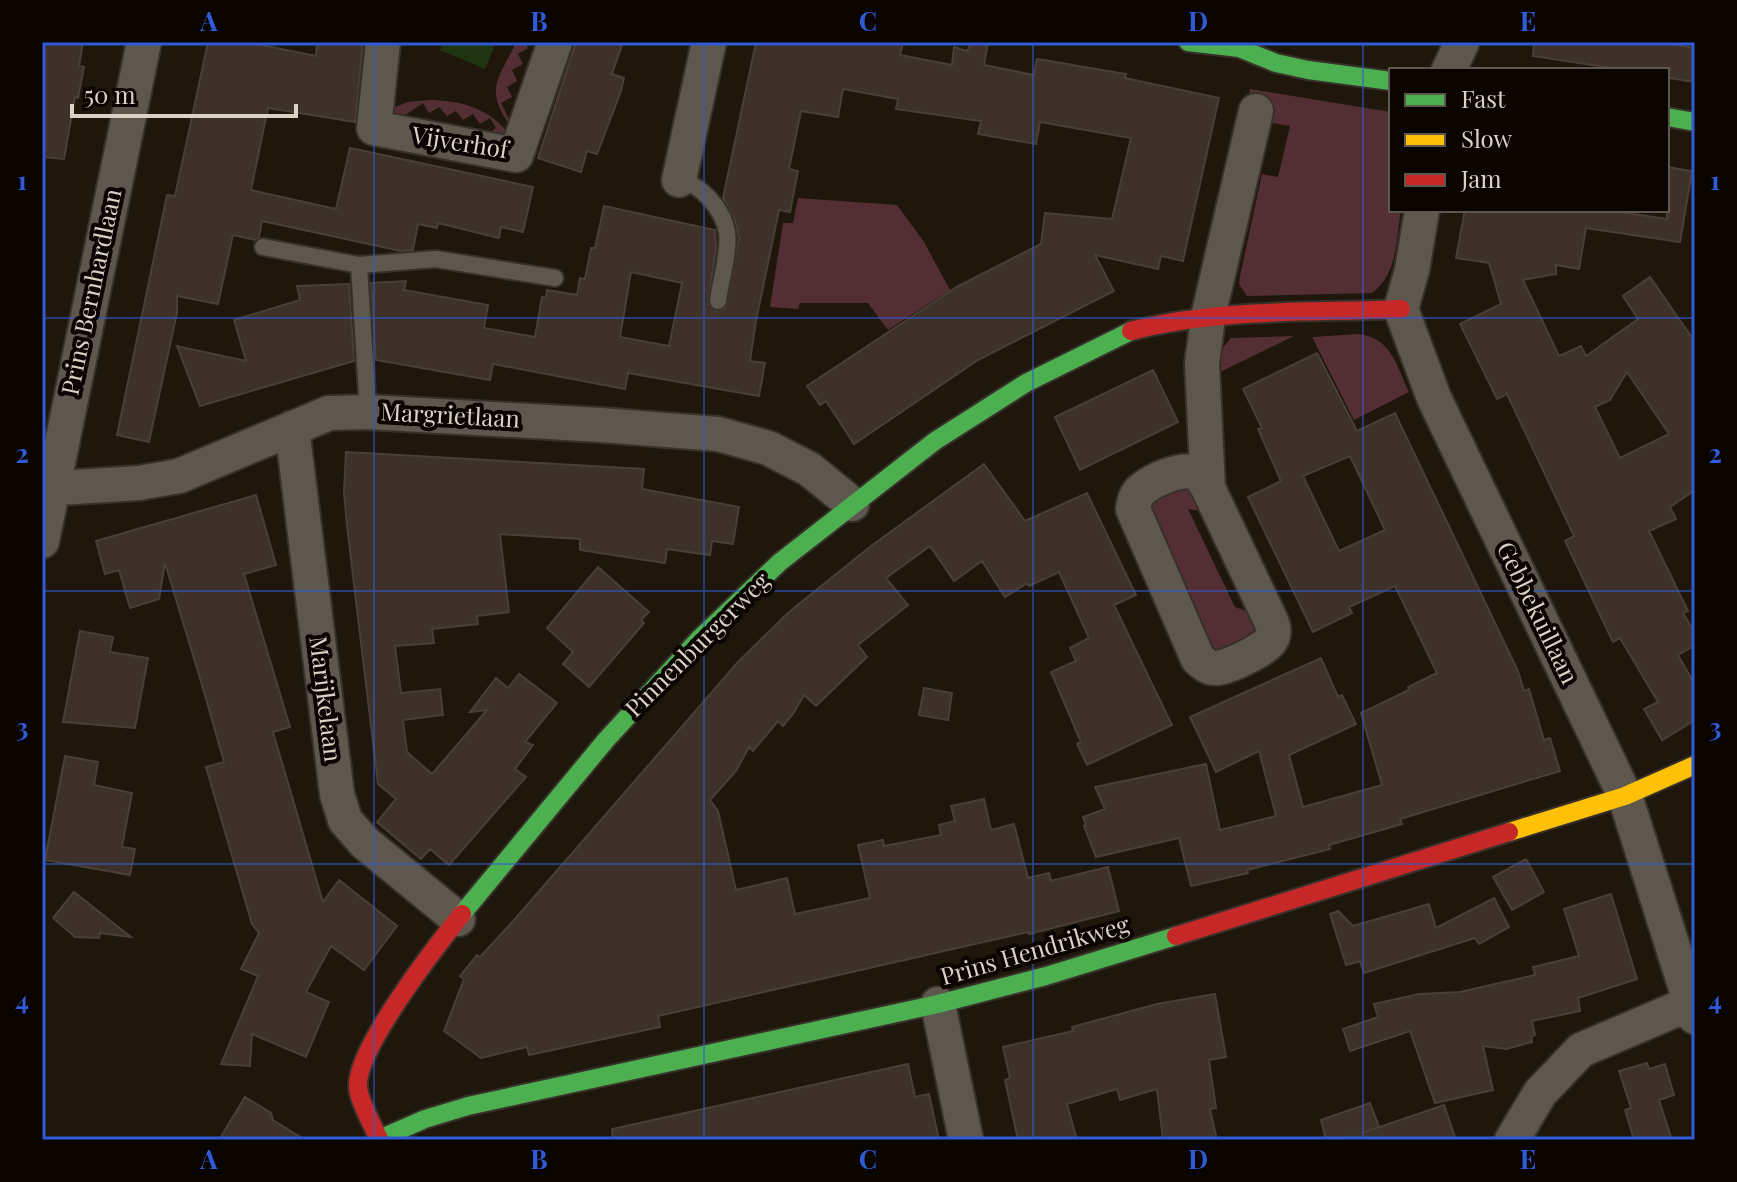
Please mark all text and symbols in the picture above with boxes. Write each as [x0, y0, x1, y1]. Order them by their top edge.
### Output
text: A [199, 3, 218, 38]
text: B [530, 3, 548, 38]
text: C [859, 3, 877, 38]
text: D [1188, 3, 1208, 38]
text: E [1520, 3, 1536, 38]
scale bar [72, 68, 296, 118]
legend [1389, 68, 1669, 212]
text: 50 m [84, 78, 136, 110]
text: Fast [1461, 82, 1506, 114]
street label: Vijverhof [409, 117, 513, 165]
text: Slow [1461, 122, 1513, 154]
text: 1 [17, 162, 27, 197]
text: Jam [1460, 162, 1502, 194]
text: 1 [1710, 162, 1720, 197]
street label: Prins Bernhardlaan [53, 185, 128, 398]
street label: Margrietlaan [380, 394, 521, 434]
text: 2 [15, 435, 29, 470]
text: 2 [1708, 435, 1722, 470]
street label: Gebbekuillaan [1491, 536, 1587, 688]
street label: Pinnenburgerweg [617, 564, 776, 723]
street label: Marijkelaan [303, 634, 351, 764]
text: 3 [16, 709, 28, 744]
text: 3 [1709, 709, 1721, 744]
street label: Prins Hendrikweg [936, 907, 1133, 991]
text: 4 [15, 982, 29, 1017]
text: 4 [1708, 982, 1722, 1017]
text: A [199, 1141, 218, 1176]
text: B [530, 1141, 548, 1176]
text: C [859, 1141, 877, 1176]
text: D [1188, 1141, 1208, 1176]
text: E [1520, 1141, 1536, 1176]

